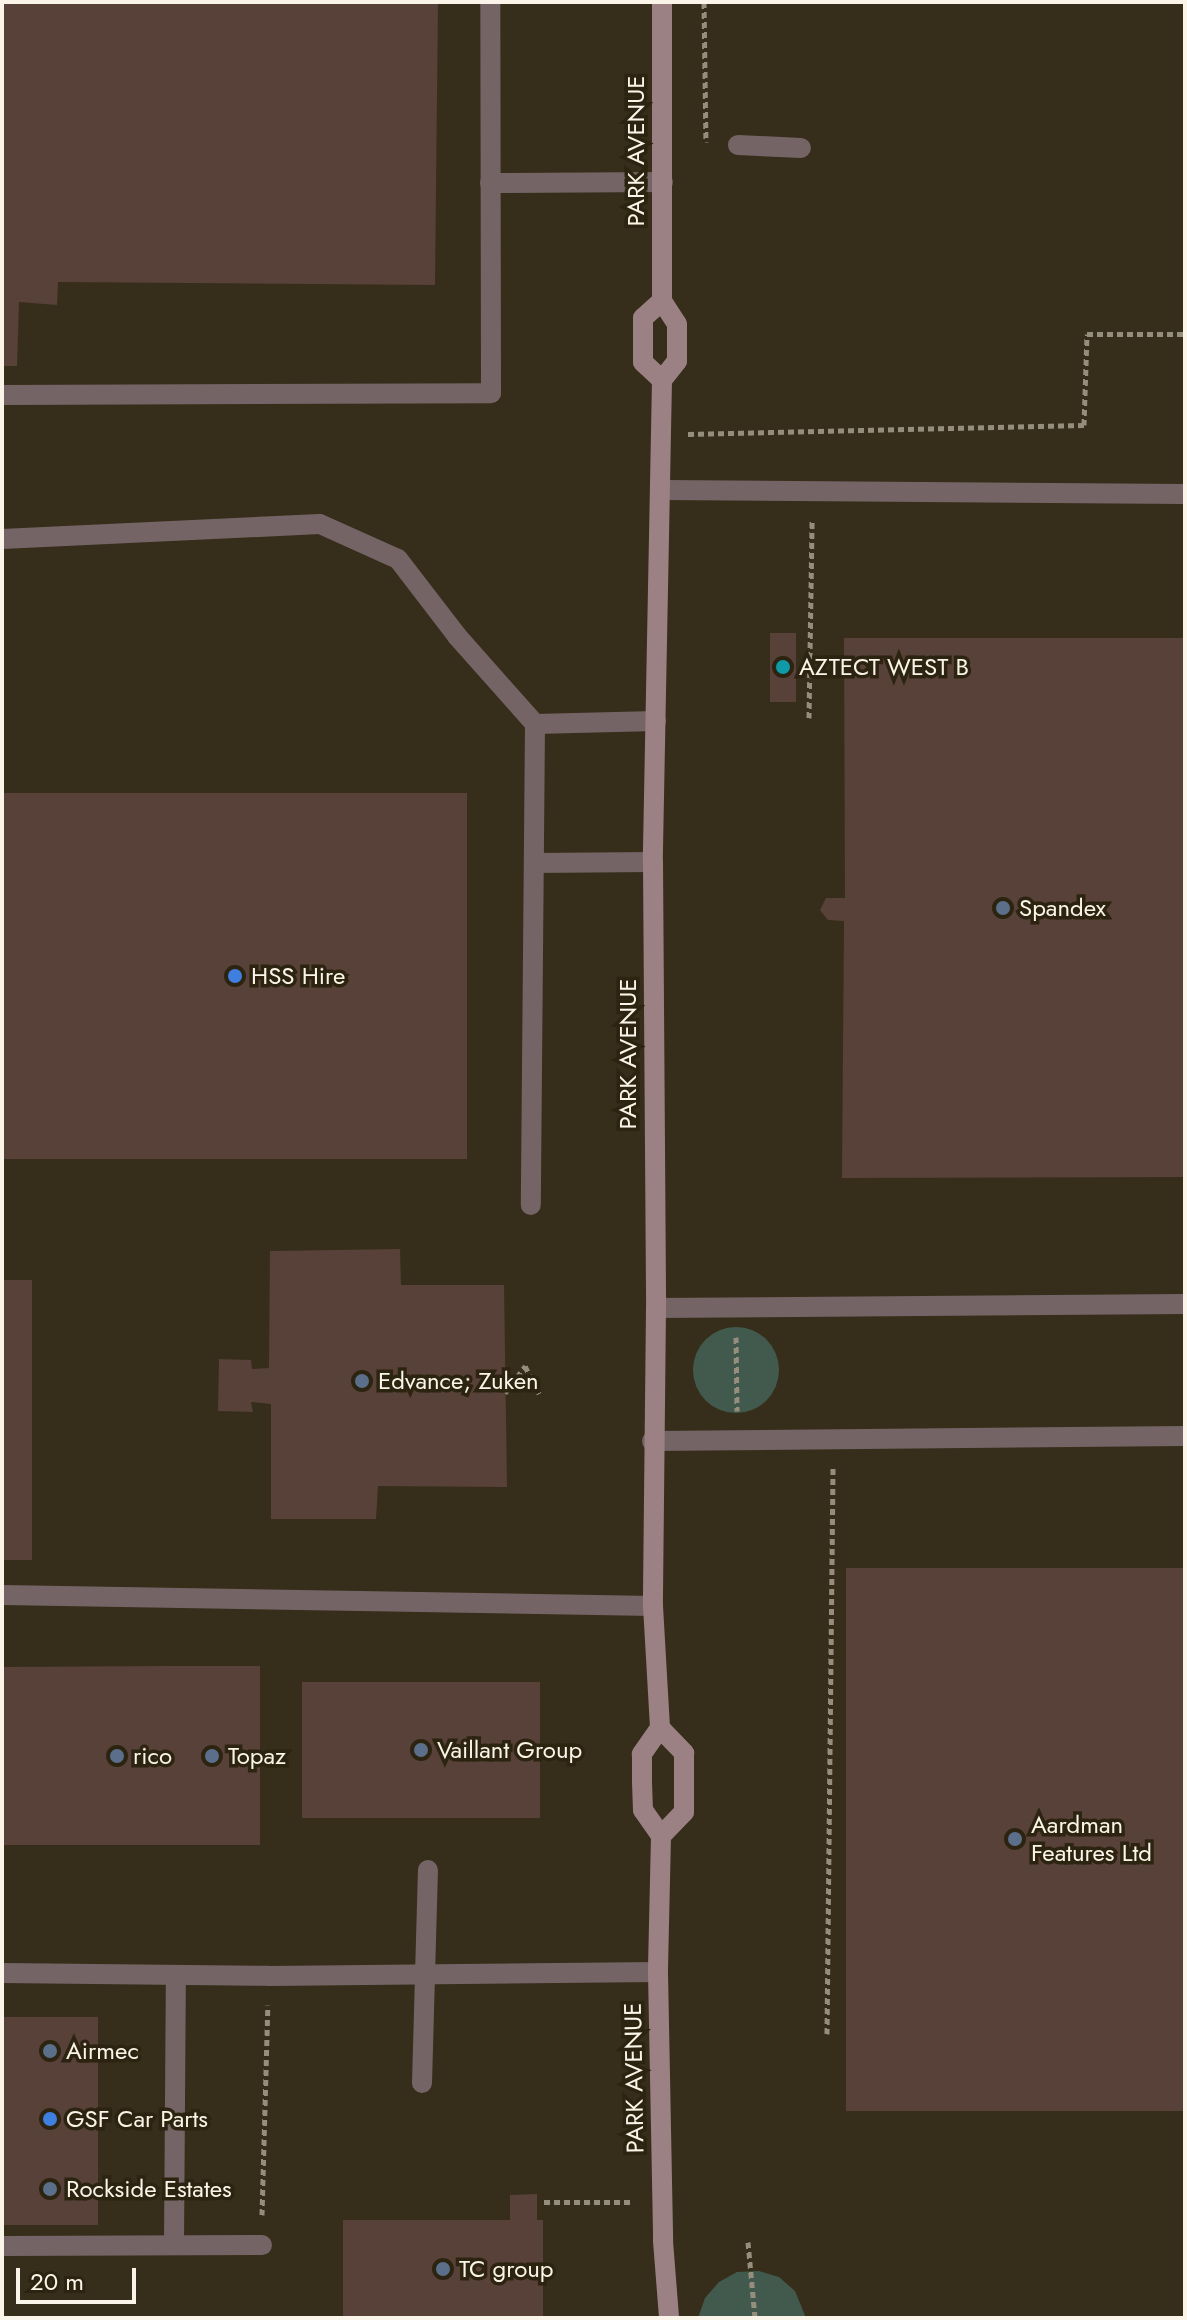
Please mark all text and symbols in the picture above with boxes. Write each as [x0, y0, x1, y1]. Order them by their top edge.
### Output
street label: PARK AVENUE [622, 76, 650, 226]
place label: AZTECT WEST B [799, 653, 969, 681]
marker: AZTECT WEST B [774, 658, 792, 676]
place label: Spandex [1019, 894, 1106, 922]
marker: Spandex [994, 899, 1012, 917]
place label: HSS Hire [251, 962, 345, 990]
marker: HSS Hire [226, 967, 244, 985]
street label: PARK AVENUE [614, 979, 642, 1129]
place label: Edvance; Zuken [378, 1367, 539, 1395]
marker: Edvance; Zuken [353, 1372, 371, 1390]
place label: Vaillant Group [437, 1736, 582, 1764]
marker: Vaillant Group [412, 1741, 430, 1759]
place label: rico [133, 1742, 172, 1770]
place label: Topaz [228, 1742, 286, 1770]
marker: rico [108, 1747, 126, 1765]
marker: Topaz [203, 1747, 221, 1765]
place label: Aardman Features Ltd [1031, 1811, 1152, 1867]
marker: Aardman Features Ltd [1006, 1830, 1024, 1848]
street label: PARK AVENUE [618, 2002, 650, 2154]
place label: Airmec [66, 2037, 139, 2065]
marker: Airmec [41, 2042, 59, 2060]
place label: GSF Car Parts [66, 2105, 208, 2133]
marker: GSF Car Parts [41, 2110, 59, 2128]
place label: Rockside Estates [66, 2175, 232, 2203]
marker: Rockside Estates [41, 2180, 59, 2198]
scale bar [20, 2252, 140, 2302]
place label: TC group [459, 2255, 554, 2283]
marker: TC group [434, 2260, 452, 2278]
text: 20 m [30, 2264, 84, 2299]

